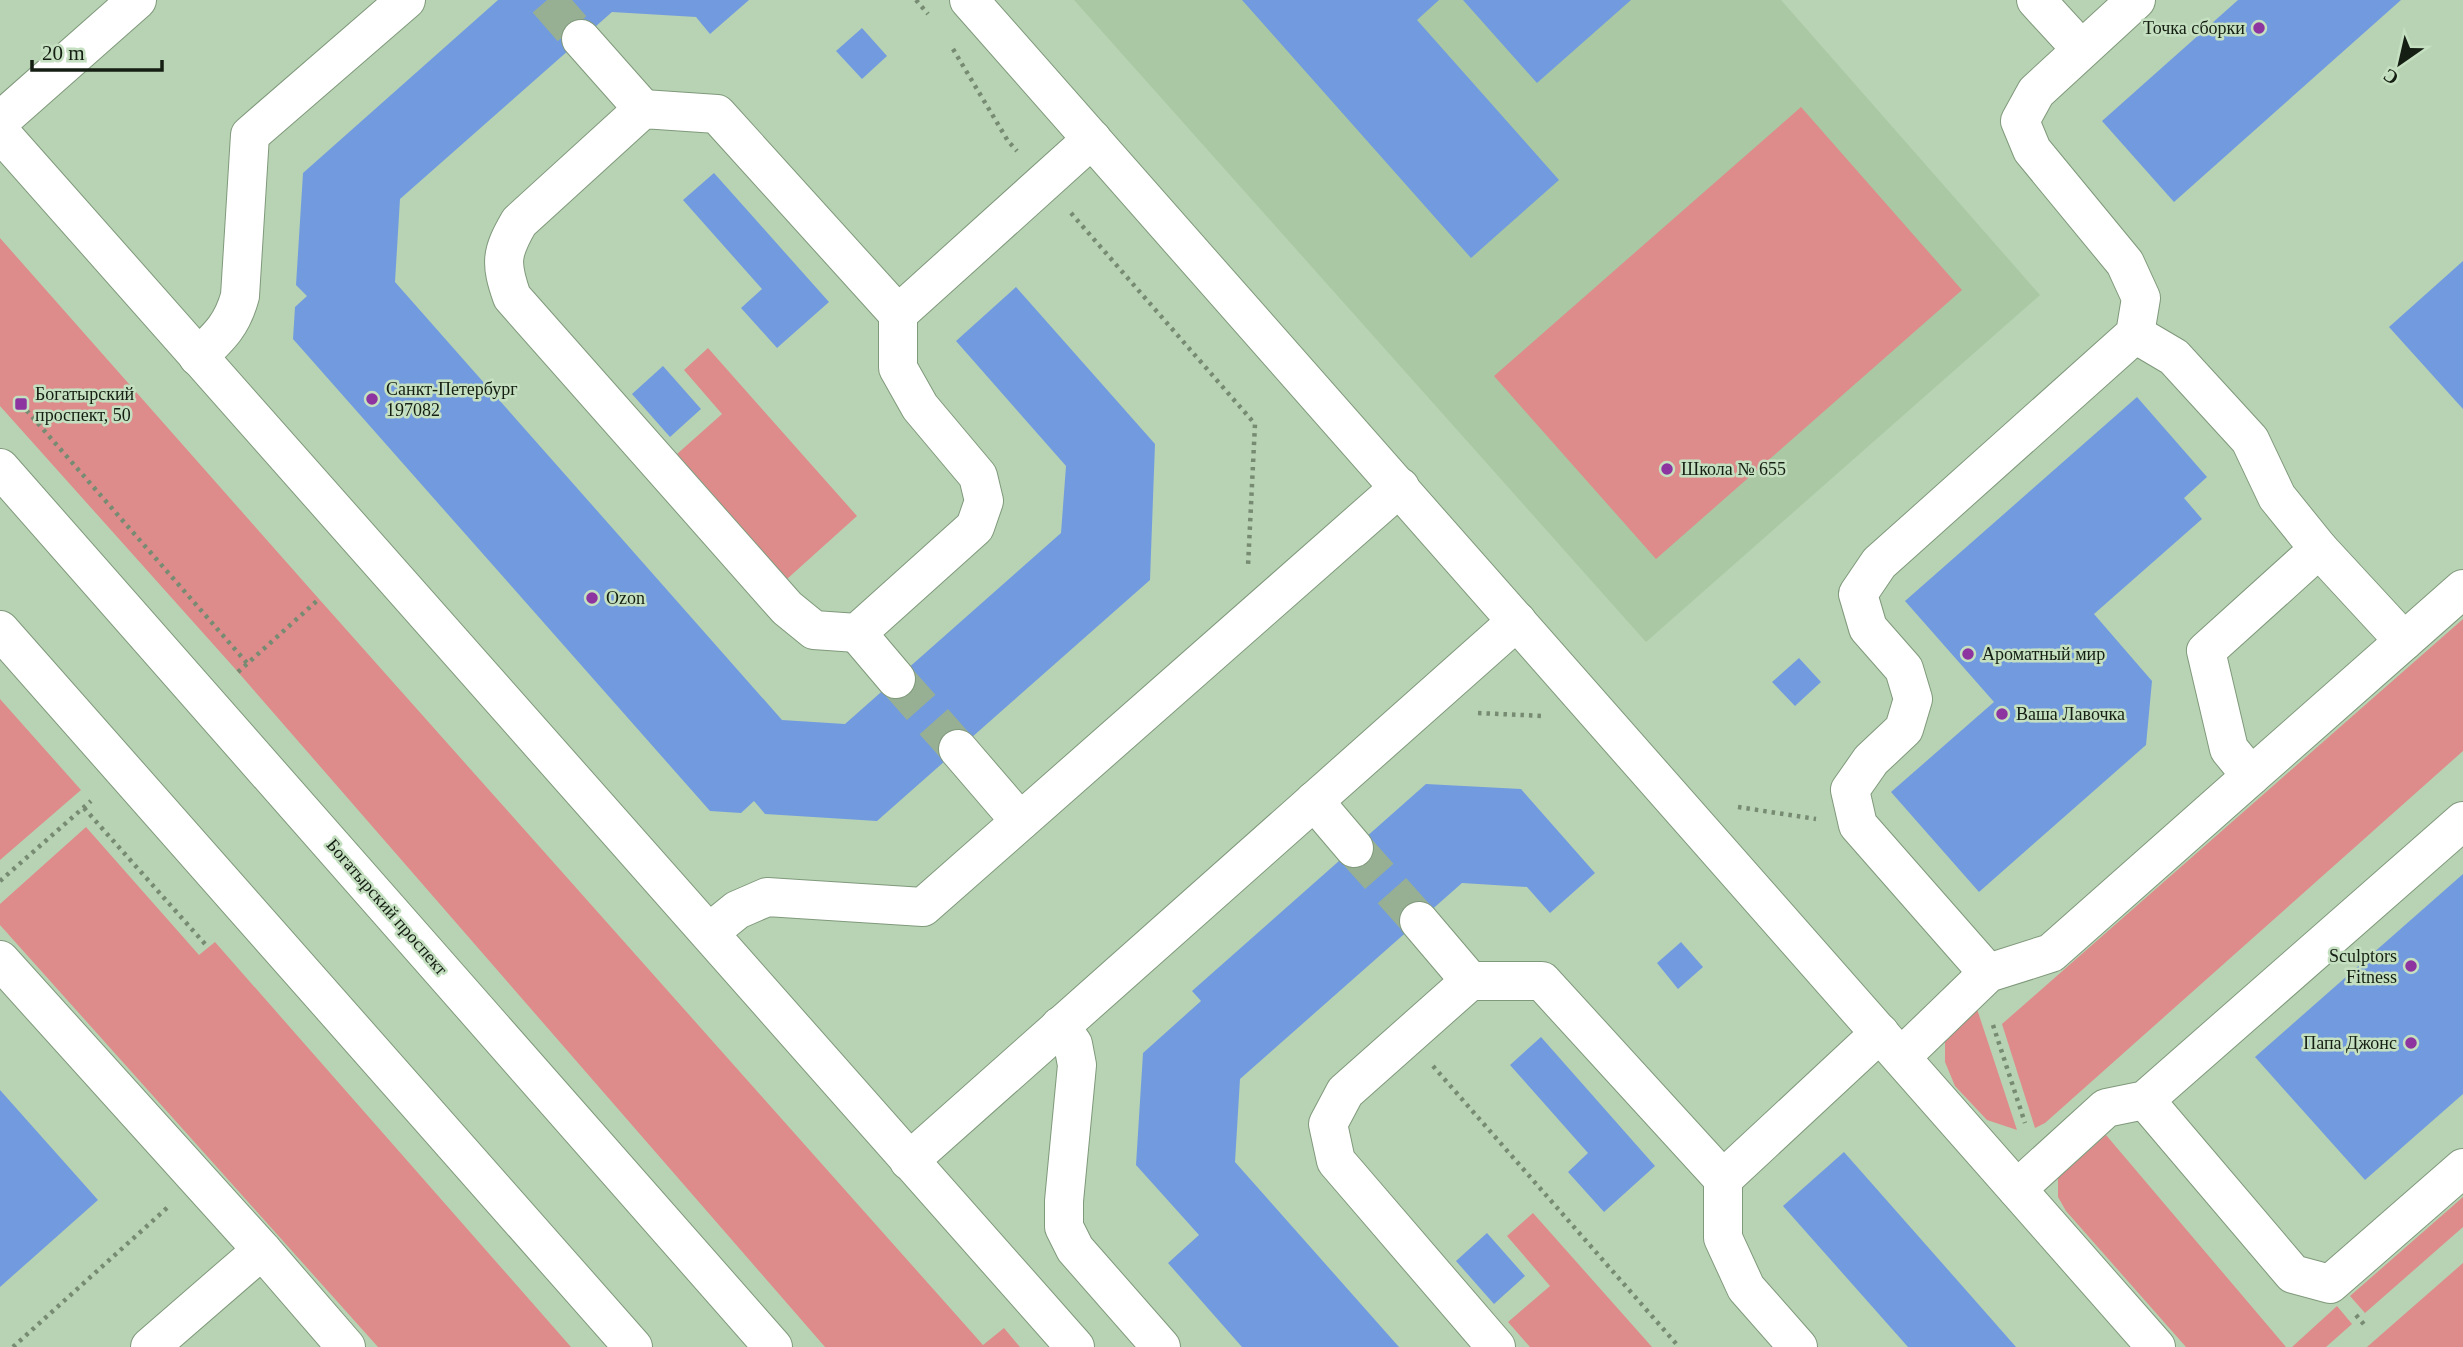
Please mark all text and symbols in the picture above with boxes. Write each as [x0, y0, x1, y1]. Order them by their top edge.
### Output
place label: Точка сборки [2143, 18, 2245, 38]
marker: Точка сборки [2251, 20, 2267, 36]
scale bar [32, 28, 161, 72]
north arrow [2365, 28, 2435, 98]
text: 20 m [42, 41, 85, 65]
text: С [2379, 64, 2402, 89]
place label: Санкт-Петербург 197082 [386, 379, 518, 420]
place label: Богатырский проспект, 50 [35, 384, 135, 425]
marker: Санкт-Петербург 197082 [364, 391, 380, 407]
marker: Богатырский проспект, 50 [13, 396, 29, 412]
place label: Школа № 655 [1681, 459, 1786, 479]
marker: Школа № 655 [1659, 461, 1675, 477]
place label: Ozon [606, 588, 645, 608]
marker: Ozon [584, 590, 600, 606]
place label: Ароматный мир [1982, 644, 2105, 664]
marker: Ароматный мир [1960, 646, 1976, 662]
place label: Ваша Лавочка [2016, 704, 2125, 724]
marker: Ваша Лавочка [1994, 706, 2010, 722]
street label: Богатырский проспект [322, 835, 452, 979]
place label: Sculptors Fitness [2329, 946, 2397, 987]
marker: Sculptors Fitness [2403, 958, 2419, 974]
place label: Папа Джонс [2303, 1033, 2397, 1053]
marker: Папа Джонс [2403, 1035, 2419, 1051]

